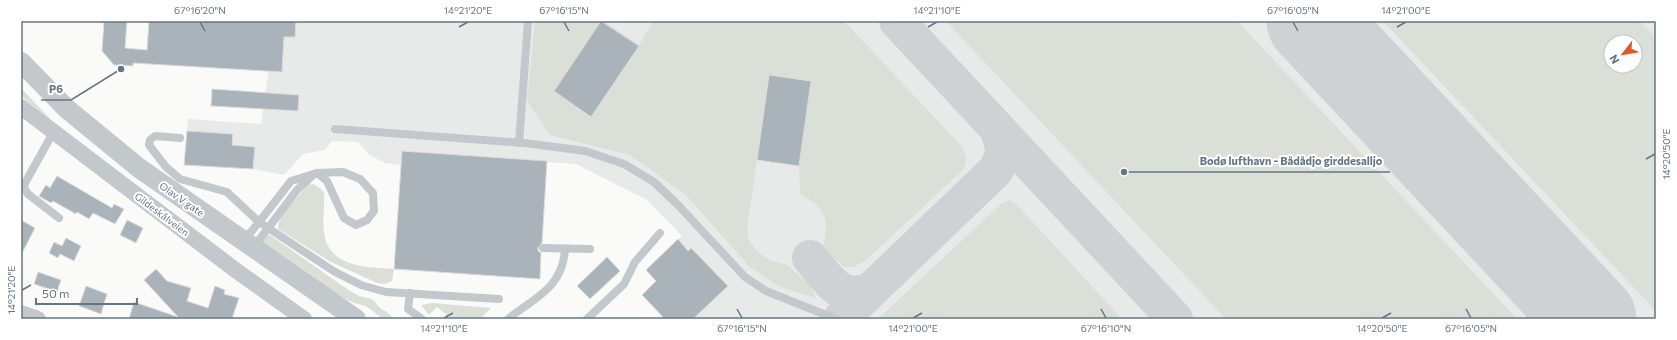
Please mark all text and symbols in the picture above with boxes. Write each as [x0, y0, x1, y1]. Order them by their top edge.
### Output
text: 67°16'20"N [174, 4, 226, 16]
text: 14°21'20"E [444, 4, 492, 16]
text: 67°16'15"N [539, 4, 589, 16]
text: 14°21'10"E [913, 4, 961, 16]
text: 67°16'05"N [1267, 4, 1319, 16]
text: 14°21'00"E [1381, 4, 1431, 16]
north arrow [1603, 34, 1643, 74]
text: N [1606, 53, 1622, 66]
callout: P6 [41, 77, 71, 100]
text: P6 [49, 82, 63, 95]
text: 14°20'50"E [1660, 128, 1672, 179]
callout: Bodø lufthavn - Bådådjo girddesalljo [1192, 149, 1390, 172]
text: Bodø lufthavn - Bådådjo girddesalljo [1200, 154, 1383, 167]
street label: Olav V gate [157, 179, 207, 219]
street label: Gildeskålveien [132, 190, 192, 238]
text: 14°21'20"E [5, 266, 17, 314]
scale bar [36, 280, 137, 306]
text: 50 m [42, 286, 70, 300]
text: 14°21'10"E [420, 322, 468, 334]
text: 67°16'15"N [717, 322, 767, 334]
text: 14°21'00"E [888, 322, 938, 334]
text: 67°16'10"N [1081, 322, 1131, 334]
text: 14°20'50"E [1357, 322, 1408, 334]
text: 67°16'05"N [1445, 322, 1497, 334]

